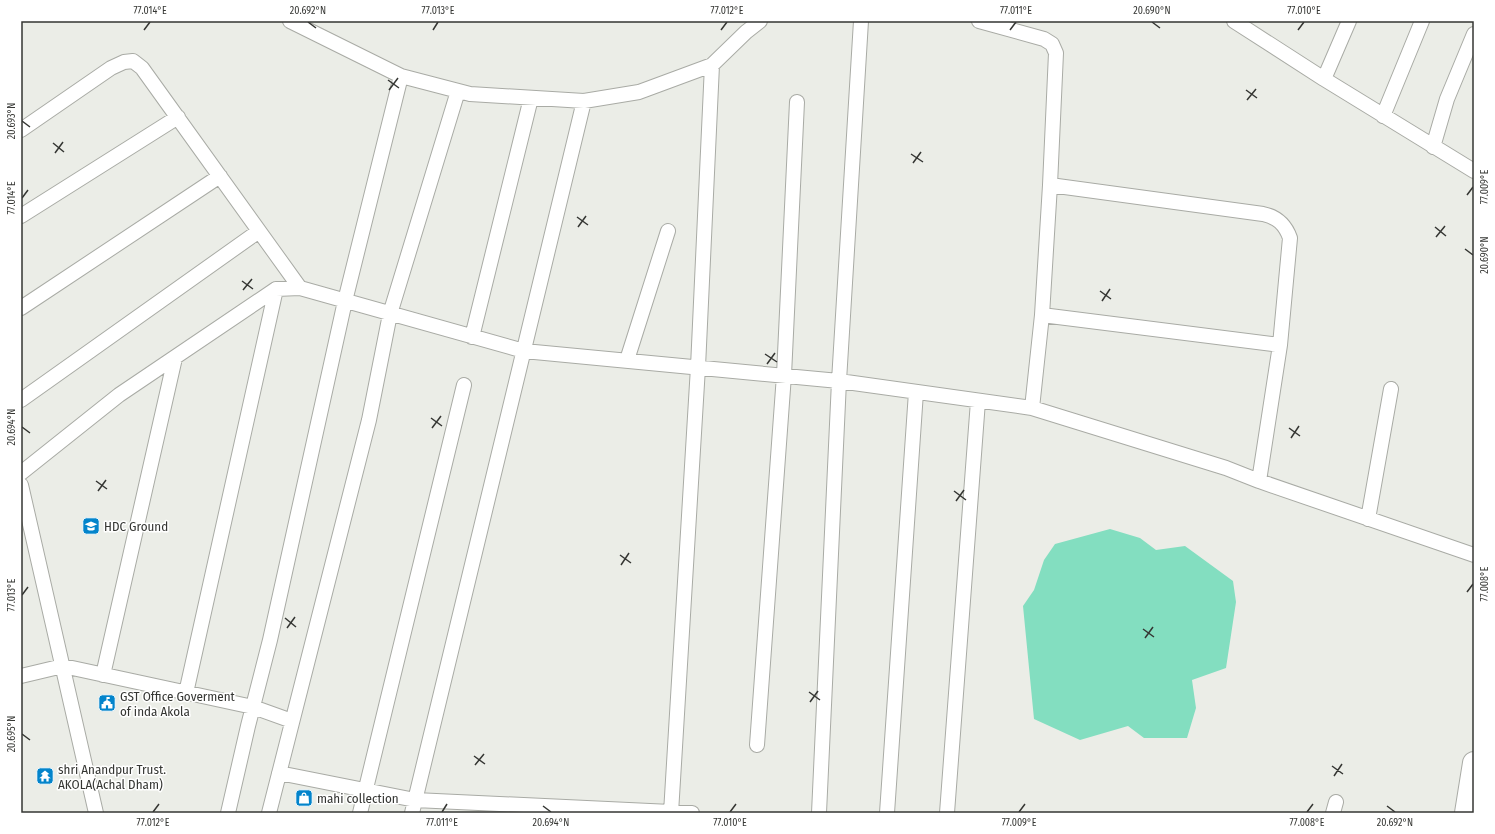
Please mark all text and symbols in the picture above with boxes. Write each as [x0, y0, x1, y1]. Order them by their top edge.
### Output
text: 77.014°E [133, 5, 167, 17]
text: 20.692°N [290, 5, 326, 17]
text: 77.013°E [422, 5, 455, 17]
text: 77.012°E [711, 5, 744, 17]
text: 77.011°E [1000, 5, 1032, 17]
text: 20.690°N [1133, 5, 1171, 17]
text: 77.010°E [1287, 5, 1321, 17]
text: 20.693°N [6, 103, 18, 139]
text: 77.009°E [1479, 169, 1491, 204]
text: 77.014°E [6, 181, 18, 215]
text: 20.690°N [1479, 236, 1491, 274]
text: 20.694°N [6, 409, 18, 445]
school or university icon: HDC Ground [81, 516, 101, 536]
place label: HDC Ground [104, 519, 168, 534]
text: 77.008°E [1479, 566, 1491, 601]
text: 77.013°E [6, 578, 18, 611]
place label: GST Office Goverment of inda Akola [120, 689, 236, 719]
public building icon: GST Office Goverment of inda Akola [97, 693, 117, 713]
text: 20.695°N [6, 716, 18, 752]
place label: shri Anandpur Trust. AKOLA(Achal Dham) [58, 762, 166, 792]
temple icon: shri Anandpur Trust. AKOLA(Achal Dham) [35, 766, 55, 786]
shop icon: mahi collection [294, 788, 314, 808]
place label: mahi collection [317, 791, 399, 806]
text: 77.012°E [137, 817, 170, 829]
text: 77.011°E [426, 817, 458, 829]
text: 20.694°N [533, 817, 569, 829]
text: 77.010°E [713, 817, 747, 829]
text: 77.009°E [1002, 817, 1037, 829]
text: 77.008°E [1290, 817, 1325, 829]
text: 20.692°N [1377, 817, 1413, 829]

